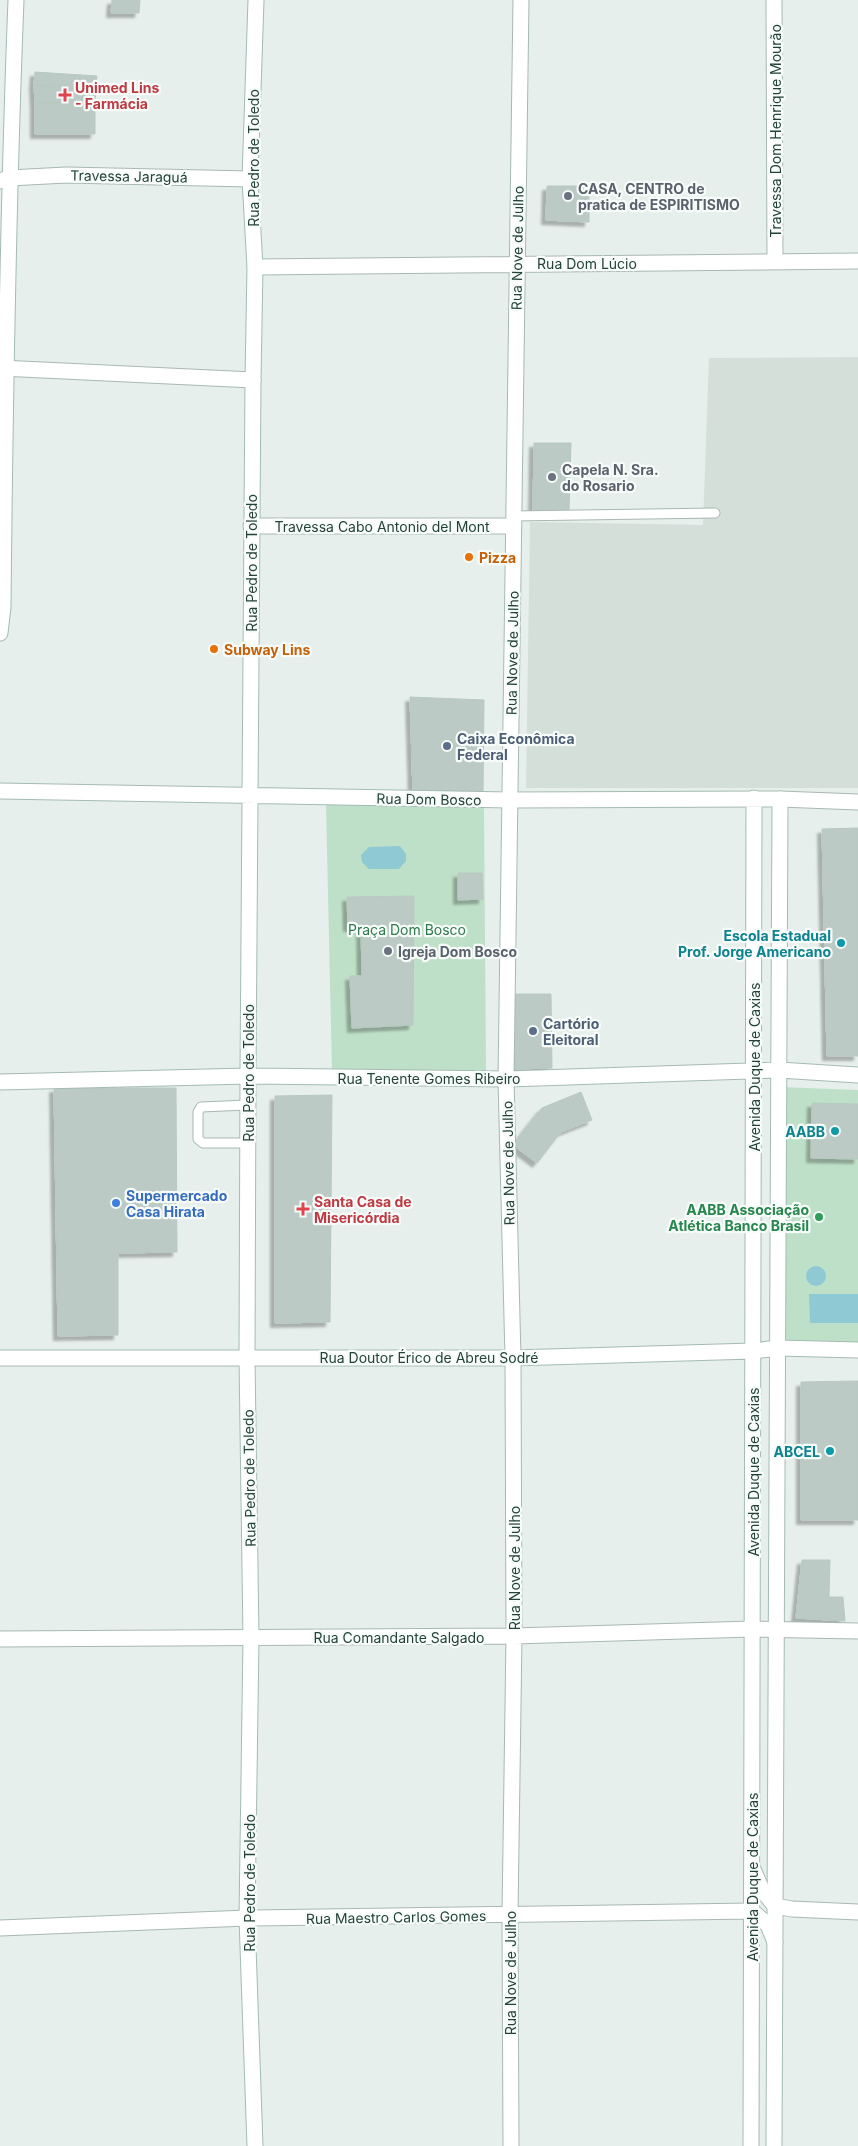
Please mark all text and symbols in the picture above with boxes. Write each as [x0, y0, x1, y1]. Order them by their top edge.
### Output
street label: Travessa Dom Henrique Mourão [767, 24, 784, 238]
place label: Unimed Lins - Farmácia [75, 79, 159, 112]
marker: Unimed Lins - Farmácia [59, 89, 71, 101]
street label: Rua Pedro de Toledo [245, 89, 262, 227]
street label: Travessa Jaraguá [70, 166, 188, 186]
place label: CASA, CENTRO de pratica de ESPIRITISMO [578, 180, 740, 213]
street label: Rua Nove de Julho [507, 186, 527, 310]
marker: CASA, CENTRO de pratica de ESPIRITISMO [562, 190, 574, 202]
street label: Rua Dom Lúcio [537, 255, 637, 272]
place label: Capela N. Sra. do Rosario [562, 461, 659, 494]
marker: Capela N. Sra. do Rosario [546, 471, 558, 483]
street label: Rua Pedro de Toledo [243, 494, 260, 632]
street label: Travessa Cabo Antonio del Mont [274, 518, 490, 535]
place label: Pizza [479, 549, 516, 566]
marker: Pizza [463, 551, 475, 563]
street label: Rua Nove de Julho [502, 591, 522, 715]
place label: Subway Lins [224, 641, 310, 658]
marker: Subway Lins [208, 643, 220, 655]
place label: Caixa Econômica Federal [457, 730, 575, 763]
marker: Caixa Econômica Federal [441, 740, 453, 752]
street label: Rua Dom Bosco [376, 790, 482, 808]
park label: Praça Dom Bosco [348, 921, 466, 938]
place label: Escola Estadual Prof. Jorge Americano [678, 927, 831, 960]
marker: Escola Estadual Prof. Jorge Americano [835, 937, 847, 949]
place label: Igreja Dom Bosco [398, 943, 517, 960]
marker: Igreja Dom Bosco [382, 945, 394, 957]
street label: Avenida Duque de Caxias [746, 983, 763, 1151]
street label: Rua Pedro de Toledo [240, 1004, 257, 1142]
place label: Cartório Eleitoral [543, 1015, 600, 1048]
marker: Cartório Eleitoral [527, 1025, 539, 1037]
street label: Rua Tenente Gomes Ribeiro [338, 1070, 521, 1087]
street label: Rua Nove de Julho [498, 1101, 518, 1225]
place label: AABB [785, 1123, 825, 1140]
marker: AABB [829, 1125, 841, 1137]
place label: Supermercado Casa Hirata [126, 1187, 228, 1220]
place label: Santa Casa de Misericórdia [314, 1193, 412, 1226]
marker: Supermercado Casa Hirata [110, 1197, 122, 1209]
place label: AABB Associação Atlética Banco Brasil [668, 1201, 809, 1234]
marker: Santa Casa de Misericórdia [296, 1202, 310, 1216]
marker: AABB Associação Atlética Banco Brasil [813, 1211, 825, 1223]
street label: Rua Doutor Érico de Abreu Sodré [319, 1349, 539, 1366]
street label: Avenida Duque de Caxias [745, 1388, 762, 1556]
street label: Rua Pedro de Toledo [239, 1409, 259, 1547]
place label: ABCEL [774, 1443, 820, 1460]
marker: ABCEL [824, 1445, 836, 1457]
street label: Rua Nove de Julho [506, 1506, 523, 1630]
street label: Rua Comandante Salgado [313, 1629, 485, 1646]
street label: Avenida Duque de Caxias [744, 1793, 761, 1961]
street label: Rua Pedro de Toledo [241, 1814, 258, 1952]
street label: Rua Maestro Carlos Gomes [306, 1907, 486, 1927]
street label: Rua Nove de Julho [502, 1911, 519, 2035]

